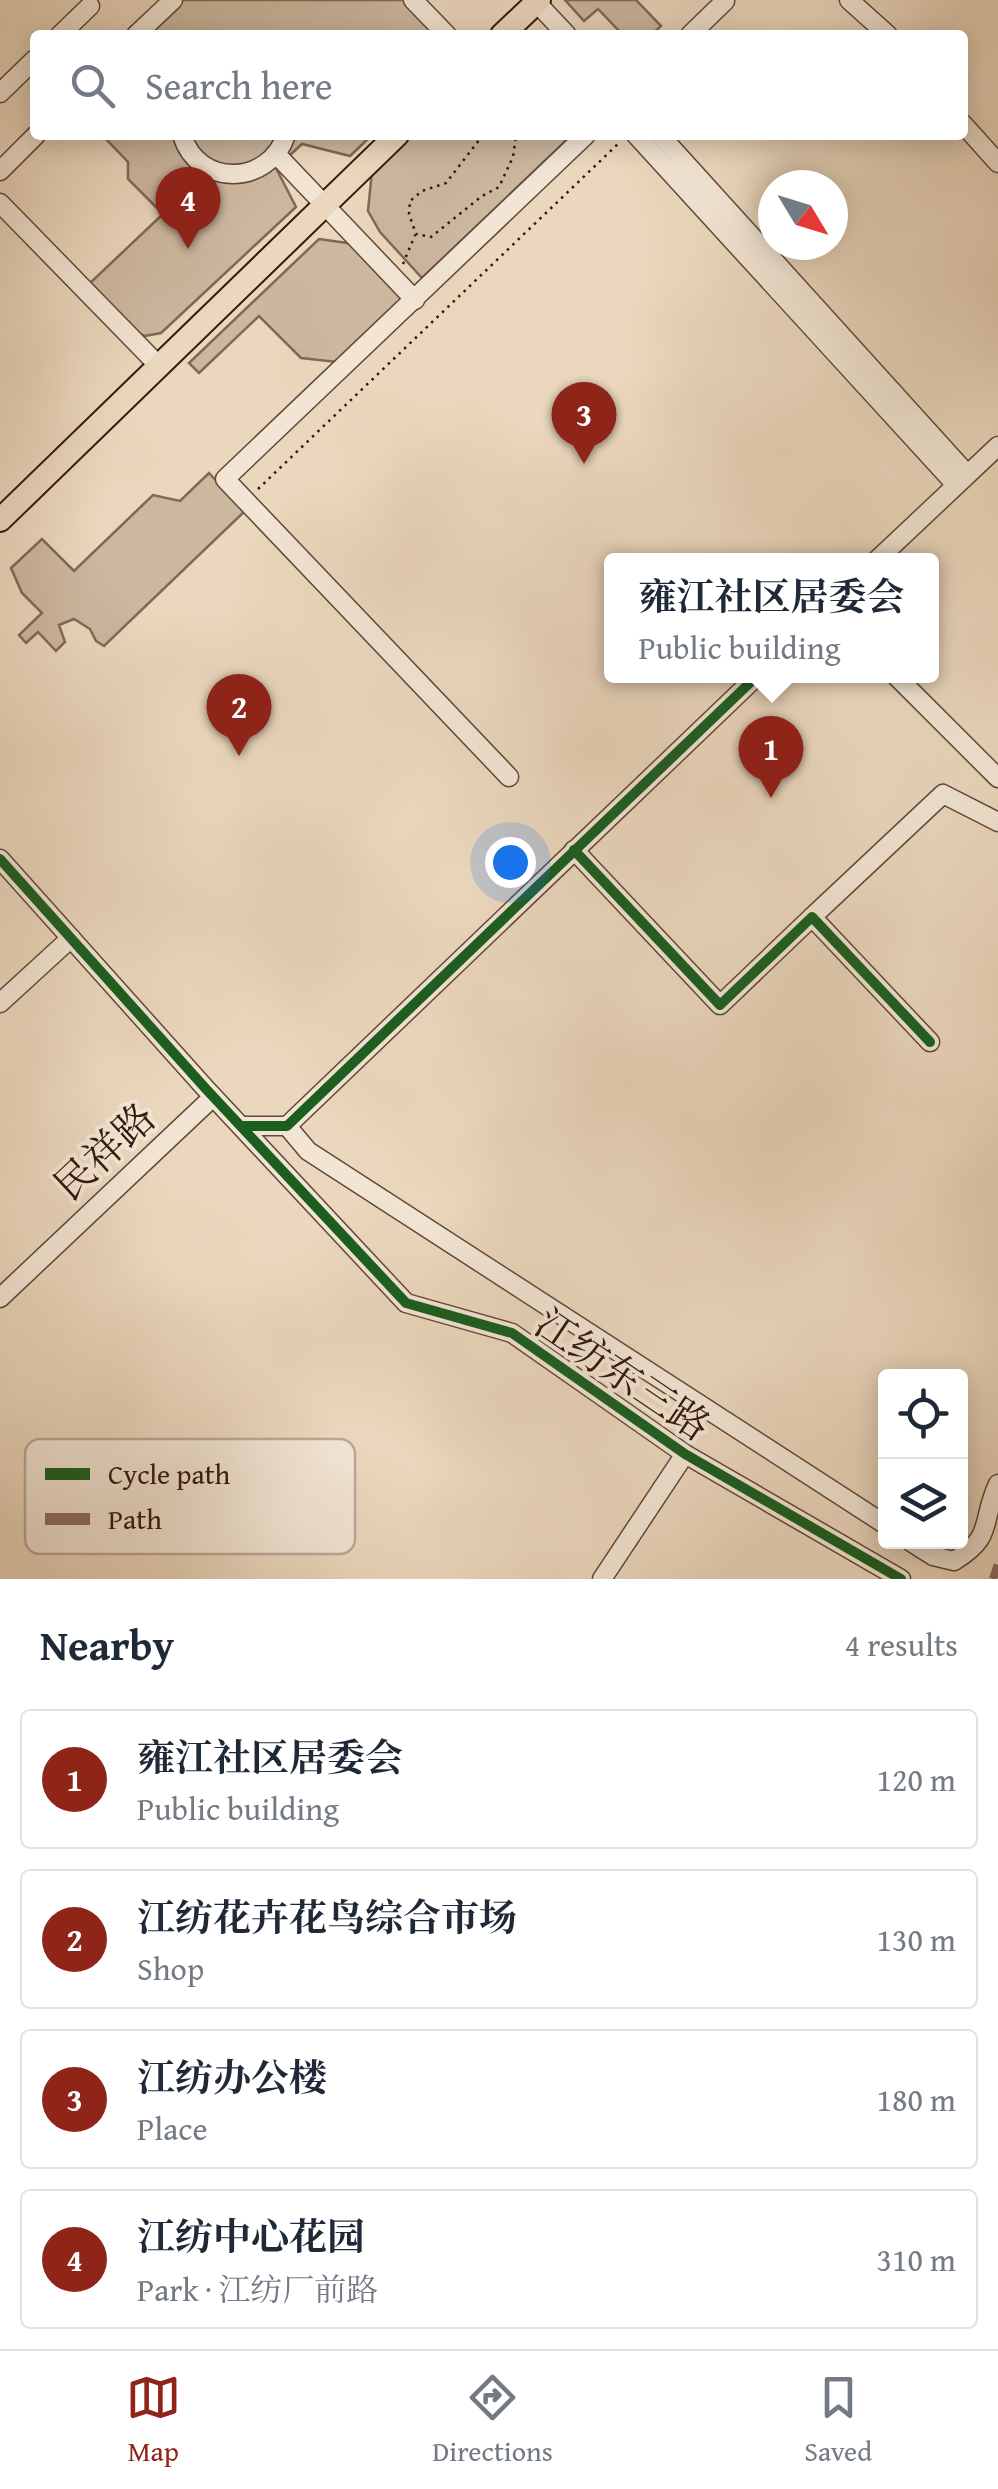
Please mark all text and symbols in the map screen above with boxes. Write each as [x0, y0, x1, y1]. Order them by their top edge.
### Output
search box [30, 30, 968, 140]
text: Search here [145, 57, 333, 113]
icon: search [65, 58, 120, 113]
pin: 4 [156, 166, 220, 249]
north arrow [758, 170, 848, 260]
pin: 3 [552, 382, 616, 464]
popup [604, 553, 939, 683]
text: 雍江社区居委会 [638, 568, 905, 624]
text: Public building [638, 624, 841, 671]
pin: 2 [206, 674, 272, 756]
pin: 1 [738, 716, 804, 798]
your location [485, 837, 536, 888]
street label: 民祥路 [40, 1089, 168, 1213]
street label: 江纺东三路 [524, 1294, 722, 1454]
map controls [878, 1369, 968, 1549]
button: locate [878, 1369, 968, 1459]
legend [25, 1439, 355, 1554]
text: Cycle path [108, 1453, 231, 1494]
button: layers [878, 1459, 968, 1549]
text: Path [108, 1498, 162, 1539]
text: Nearby [40, 1614, 174, 1675]
text: 4 results [845, 1621, 958, 1668]
text: 雍江社区居委会 [137, 1729, 403, 1785]
text: 1 [66, 1756, 83, 1803]
text: 120 m [877, 1756, 956, 1803]
text: Public building [137, 1785, 339, 1832]
text: 江纺花卉花鸟综合市场 [137, 1889, 517, 1945]
text: 2 [66, 1916, 83, 1963]
text: 130 m [877, 1916, 956, 1963]
text: Shop [137, 1945, 204, 1992]
text: 江纺办公楼 [137, 2049, 327, 2105]
text: 3 [66, 2076, 83, 2123]
text: 180 m [877, 2076, 956, 2123]
text: Place [137, 2105, 208, 2152]
text: 江纺中心花园 [137, 2208, 365, 2264]
text: 4 [66, 2236, 83, 2283]
text: 310 m [877, 2236, 956, 2283]
text: Park · 江纺厂前路 [137, 2266, 378, 2313]
tab: Map [126, 2370, 181, 2471]
tab: Directions [432, 2370, 553, 2471]
tab: Saved [804, 2370, 872, 2471]

